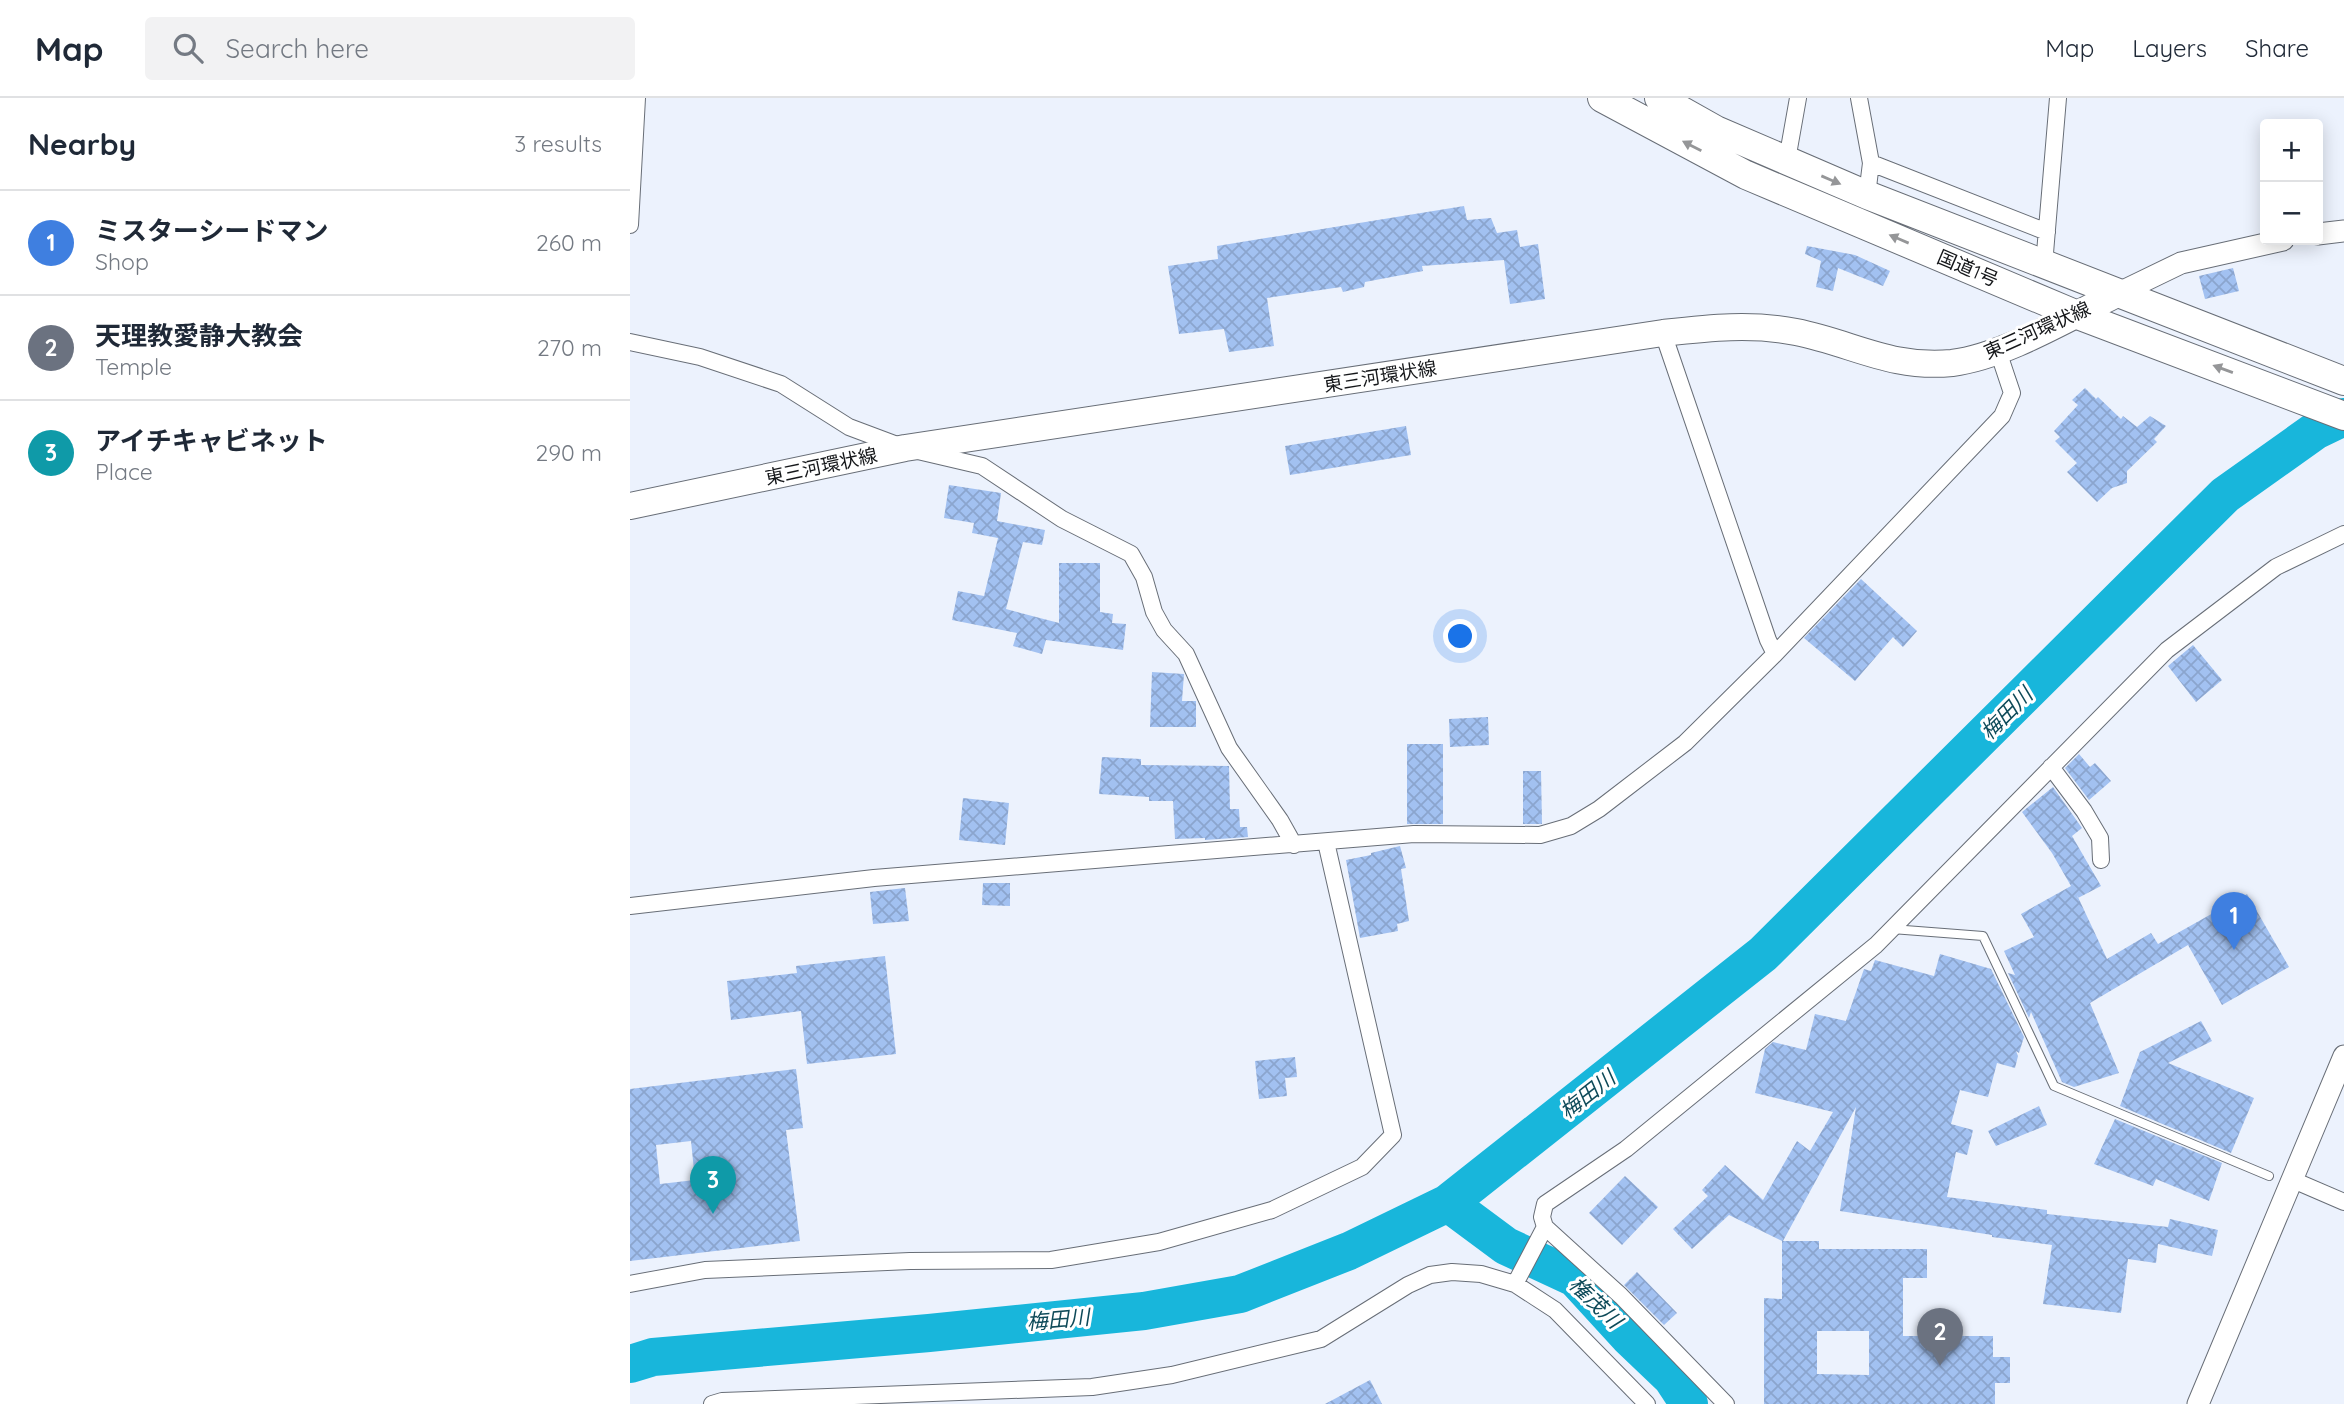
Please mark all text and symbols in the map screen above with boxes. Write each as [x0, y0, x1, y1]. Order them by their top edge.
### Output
search box [145, 17, 635, 80]
text: Map [35, 28, 103, 69]
icon: search [169, 29, 207, 67]
text: Search here [225, 32, 369, 65]
text: Map [2045, 33, 2094, 63]
text: Layers [2132, 33, 2207, 63]
text: Share [2245, 33, 2309, 63]
map controls [2260, 119, 2323, 245]
button: + [2260, 119, 2323, 182]
text: Nearby [28, 125, 136, 163]
text: 3 results [514, 129, 602, 158]
one-way arrow [1682, 141, 1702, 152]
one-way arrow [1821, 175, 1842, 186]
button: − [2260, 182, 2323, 245]
text: ミスターシードマン [95, 214, 328, 247]
text: 1 [47, 228, 55, 257]
text: 260 m [536, 228, 602, 257]
one-way arrow [1889, 234, 1910, 245]
street label: 国道1号 [1934, 244, 2002, 292]
text: Shop [95, 247, 149, 276]
street label: 東三河環状線 [1980, 296, 2094, 364]
text: 天理教愛静大教会 [95, 319, 303, 352]
text: 2 [44, 333, 58, 362]
text: 270 m [537, 333, 602, 362]
text: Temple [95, 352, 172, 381]
street label: 東三河環状線 [1322, 355, 1438, 397]
one-way arrow [2212, 363, 2233, 374]
text: アイチキャビネット [95, 424, 328, 457]
text: 3 [45, 438, 57, 467]
text: 290 m [535, 438, 602, 467]
street label: 東三河環状線 [763, 442, 879, 490]
text: Place [95, 457, 153, 486]
your location [1443, 619, 1477, 653]
water label: 梅田川 [1975, 680, 2039, 744]
pin: 1 [2211, 892, 2257, 950]
water label: 梅田川 [1554, 1063, 1621, 1124]
pin: 3 [690, 1156, 736, 1214]
water label: 権茂川 [1564, 1271, 1629, 1335]
water label: 梅田川 [1025, 1303, 1093, 1335]
pin: 2 [1917, 1308, 1963, 1366]

